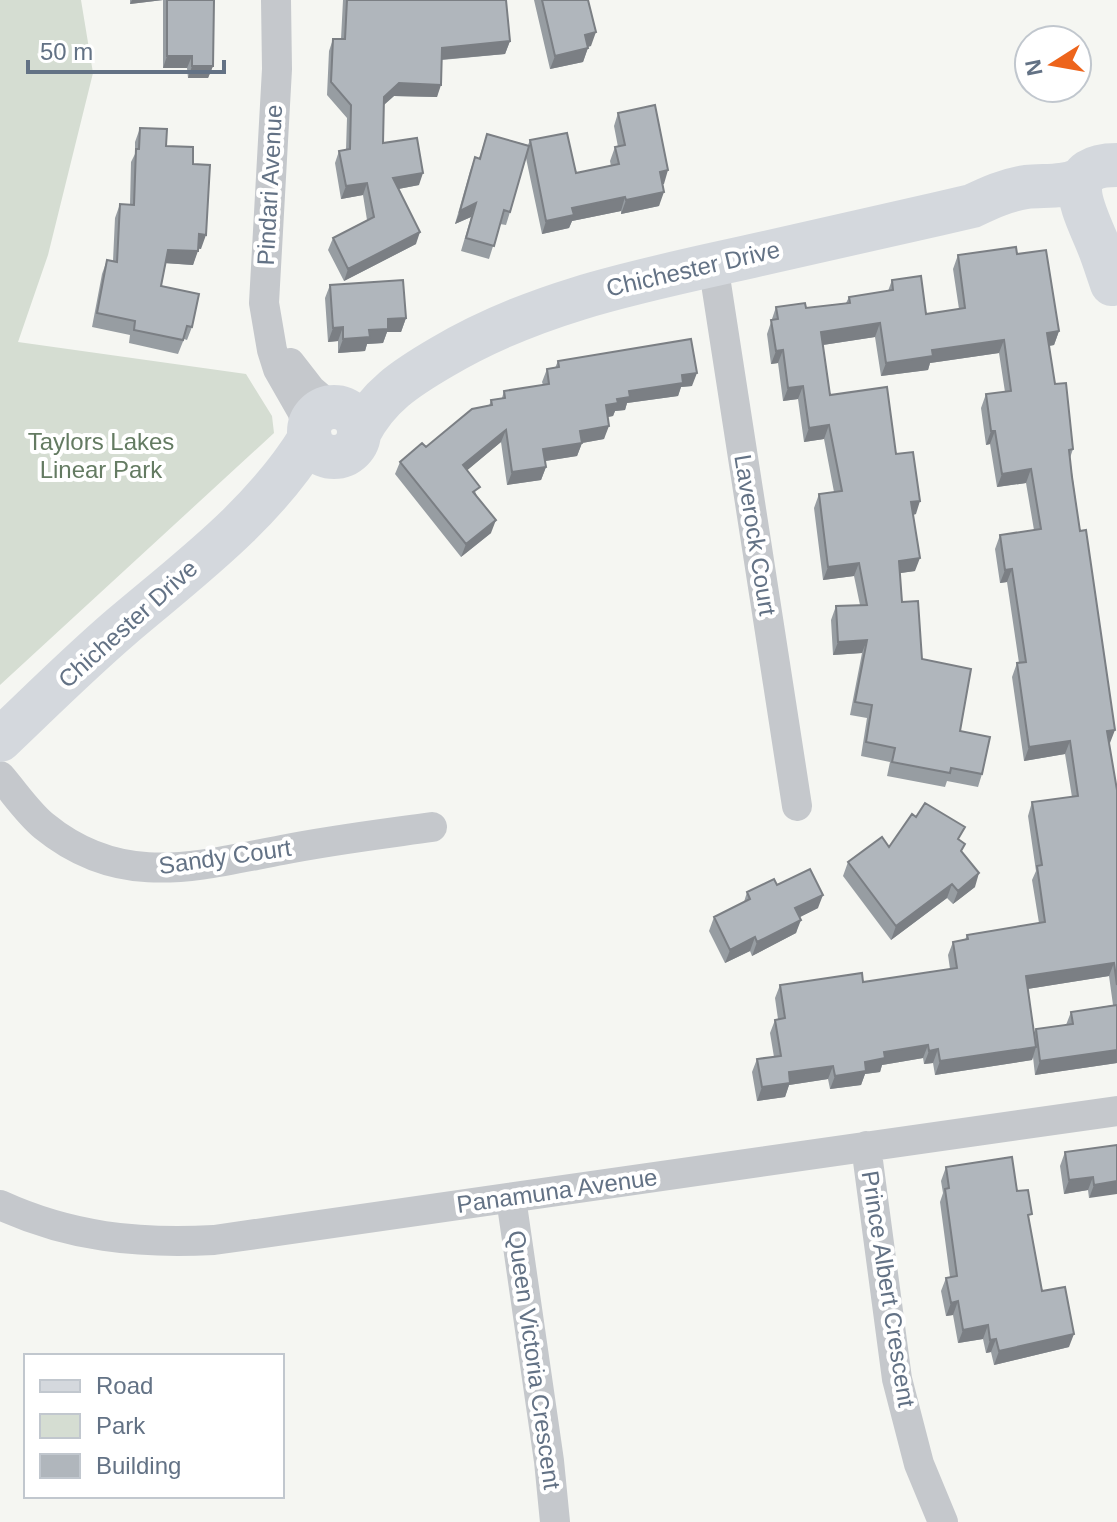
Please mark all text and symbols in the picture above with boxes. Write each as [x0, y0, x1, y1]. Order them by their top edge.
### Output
scale bar [28, 24, 224, 74]
north arrow [1013, 24, 1093, 104]
text: 50 m [40, 38, 93, 65]
text: N [1020, 58, 1048, 78]
street label: Pindari Avenue [252, 104, 287, 266]
street label: Chichester Drive [603, 235, 782, 302]
park label: Taylors Lakes Linear Park [28, 428, 174, 483]
street label: Laverock Court [729, 452, 782, 618]
street label: Chichester Drive [53, 554, 203, 693]
street label: Sandy Court [157, 834, 293, 879]
street label: Panamuna Avenue [455, 1163, 659, 1218]
street label: Prince Albert Crescent [856, 1169, 921, 1409]
street label: Queen Victoria Crescent [503, 1229, 566, 1491]
legend [24, 1354, 284, 1498]
text: Road [96, 1372, 153, 1399]
text: Park [96, 1412, 146, 1439]
text: Building [96, 1452, 181, 1479]

